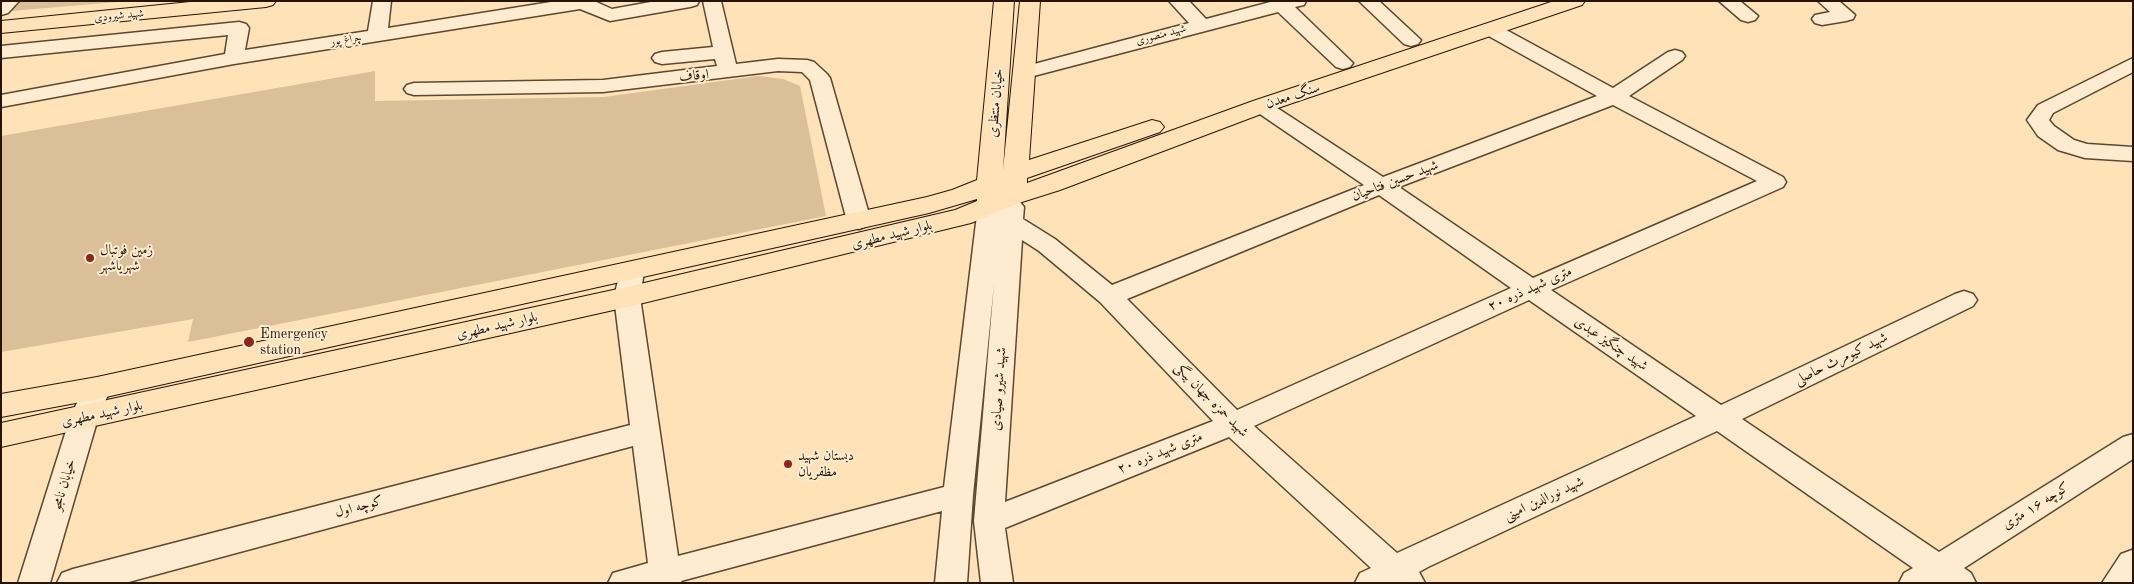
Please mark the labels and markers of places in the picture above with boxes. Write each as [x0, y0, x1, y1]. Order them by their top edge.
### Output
place label: زمین فوتبال شهریاشهر [100, 242, 153, 274]
marker: زمین فوتبال شهریاشهر [84, 252, 96, 264]
place label: Emergency station [260, 326, 328, 358]
marker: Emergency station [242, 335, 256, 349]
place label: دبستان شهید مظفریان [798, 448, 854, 481]
marker: دبستان شهید مظفریان [782, 458, 794, 470]

